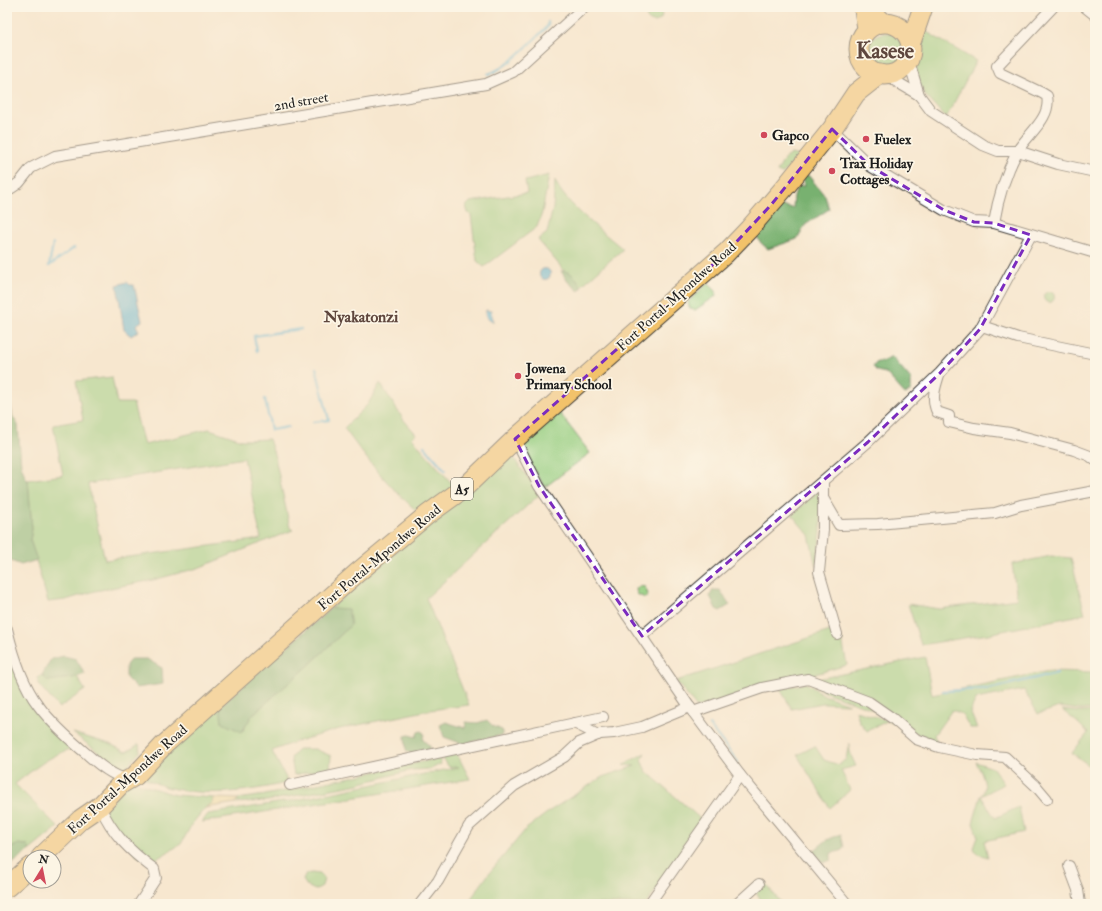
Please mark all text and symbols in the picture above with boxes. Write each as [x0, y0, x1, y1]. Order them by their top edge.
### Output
district label: Kasese [856, 37, 915, 65]
street label: 2nd street [273, 88, 330, 115]
place label: Gapco [772, 127, 809, 145]
marker: Gapco [759, 130, 769, 140]
place label: Fuelex [874, 131, 912, 148]
marker: Fuelex [861, 134, 871, 144]
place label: Trax Holiday Cottages [839, 155, 914, 189]
marker: Trax Holiday Cottages [827, 166, 837, 176]
street label: Fort Portal-Mpondwe Road [613, 238, 740, 355]
district label: Nyakatonzi [323, 307, 399, 328]
place label: Jowena Primary School [525, 360, 612, 394]
marker: Jowena Primary School [513, 371, 523, 381]
road number: A5 [451, 478, 473, 500]
street label: Fort Portal-Mpondwe Road [314, 501, 445, 615]
street label: Fort Portal-Mpondwe Road [64, 721, 191, 838]
north arrow [22, 849, 62, 889]
text: N [37, 852, 51, 867]

